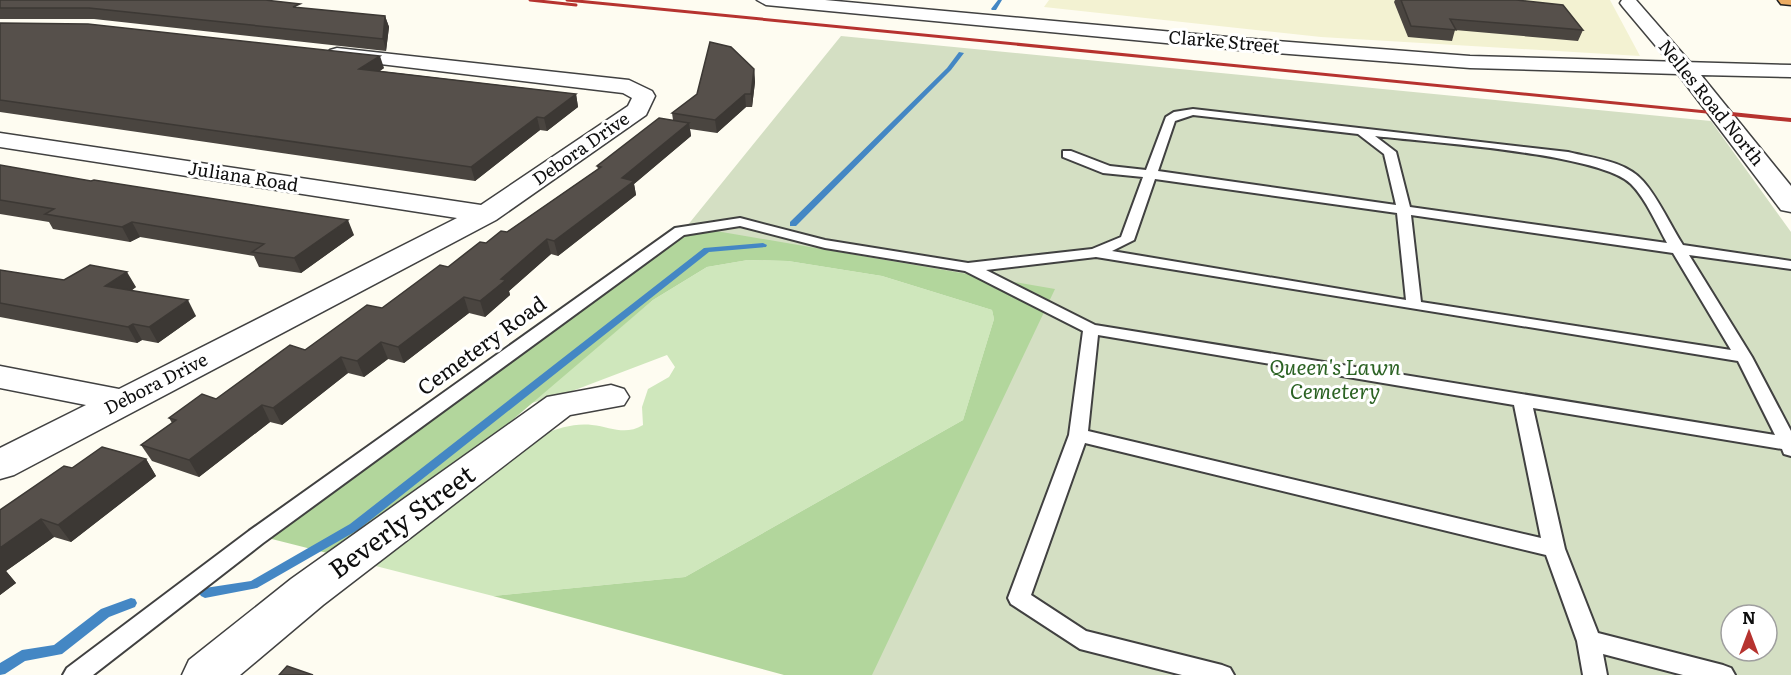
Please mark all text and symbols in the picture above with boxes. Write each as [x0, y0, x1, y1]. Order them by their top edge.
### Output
street label: Clarke Street [1167, 22, 1281, 59]
street label: Nelles Road North [1653, 33, 1772, 171]
street label: Debora Drive [526, 104, 634, 191]
street label: Juliana Road [186, 153, 300, 198]
street label: Cemetery Road [410, 287, 551, 401]
street label: Debora Drive [99, 345, 212, 420]
park label: Queen's Lawn Cemetery [1269, 350, 1401, 405]
street label: Beverly Street [319, 453, 482, 586]
north arrow [1719, 603, 1779, 663]
text: N [1742, 605, 1756, 629]

